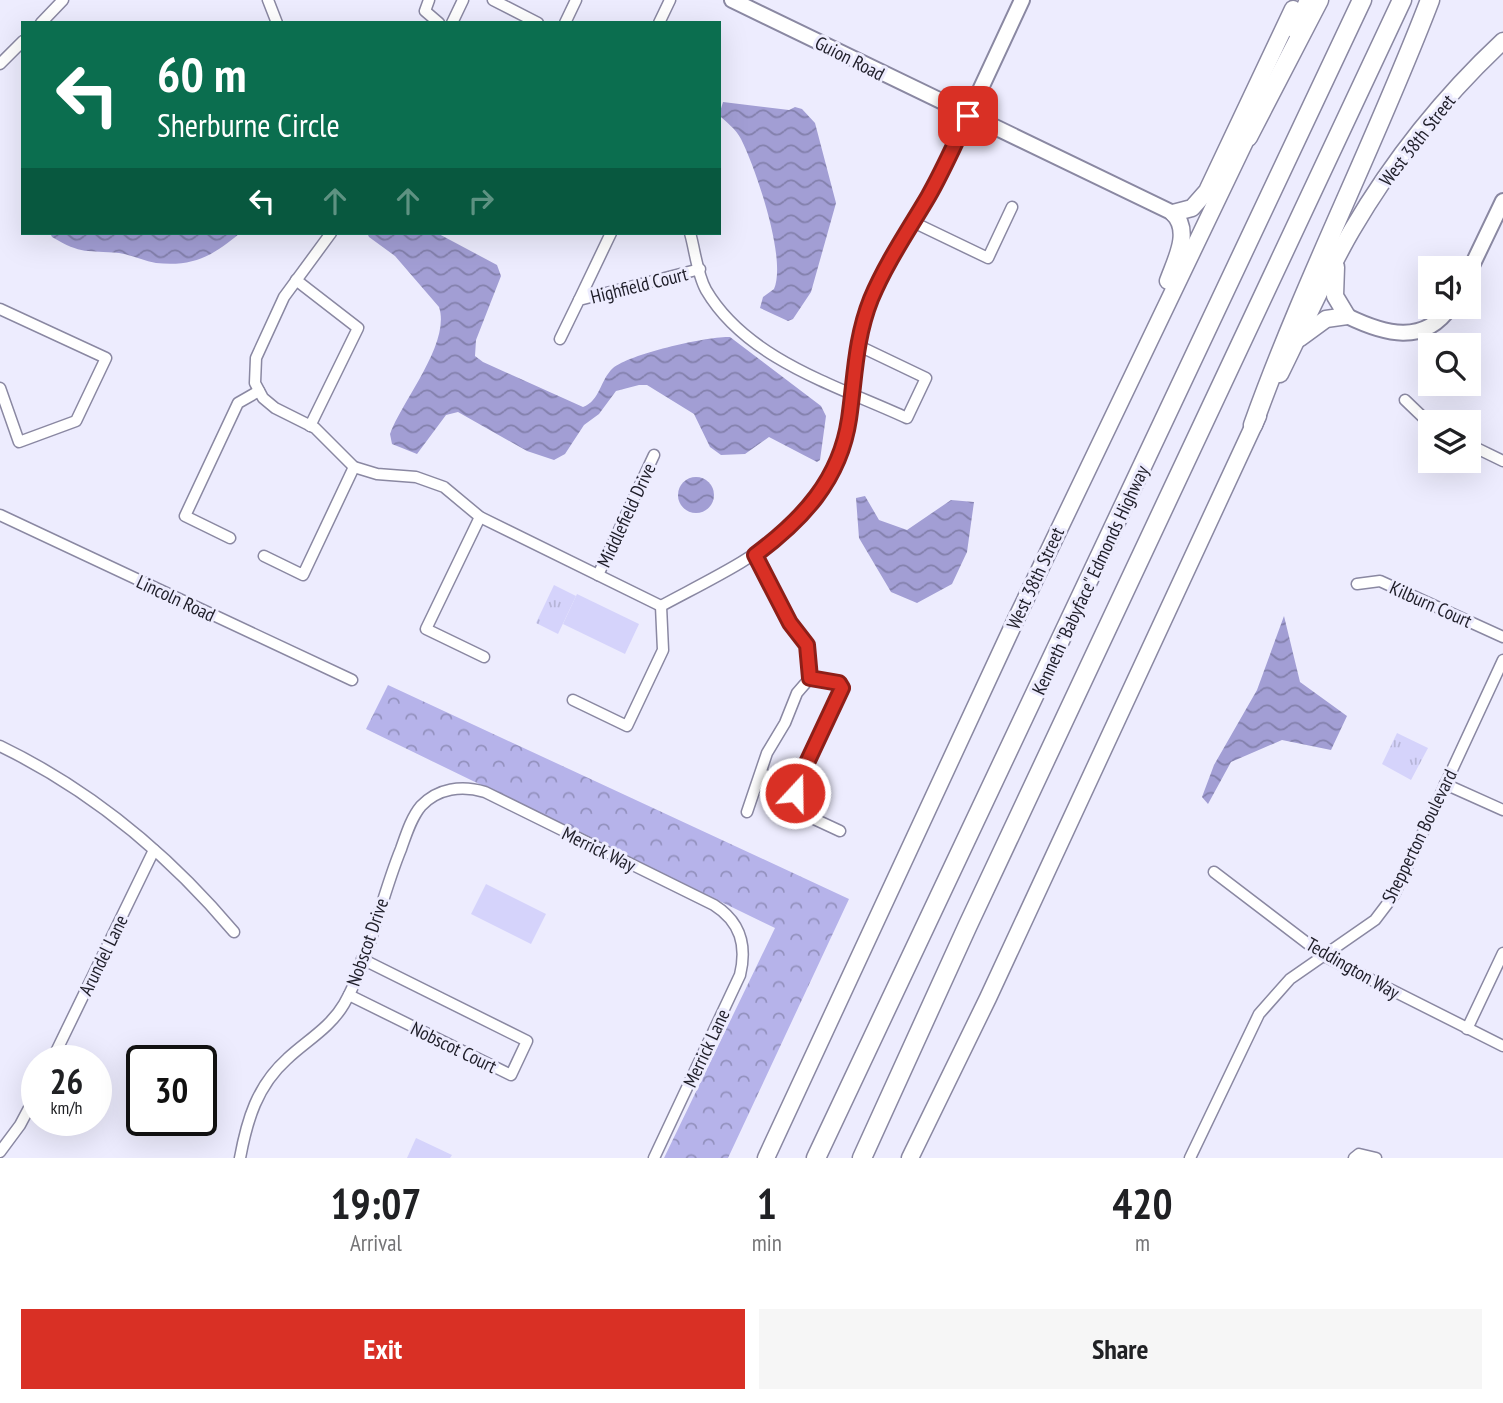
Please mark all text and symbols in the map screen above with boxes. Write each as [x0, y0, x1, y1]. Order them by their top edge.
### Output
street label: Guion Road [811, 30, 889, 86]
text: 60 m [157, 42, 246, 106]
icon: left [42, 49, 133, 140]
pin [938, 86, 998, 146]
street label: West 38th Street [1374, 89, 1461, 191]
icon: arrive [949, 97, 987, 135]
text: Sherburne Circle [157, 104, 340, 146]
icon: left [243, 182, 281, 220]
icon: ahead [316, 182, 354, 220]
icon: ahead [389, 182, 427, 220]
icon: right [462, 182, 500, 220]
map controls [1418, 256, 1481, 473]
button: sound [1418, 256, 1481, 319]
street label: Highfield Court [588, 261, 691, 309]
button: search [1418, 333, 1481, 396]
button: layers [1418, 410, 1481, 473]
street label: Middlefield Drive [591, 459, 661, 571]
street label: Kenneth "Babyface" Edmonds Highway [1026, 461, 1154, 698]
street label: West 38th Street [1001, 523, 1069, 633]
street label: Lincoln Road [133, 569, 219, 627]
street label: Kilburn Court [1386, 575, 1477, 633]
position arrow [758, 756, 832, 830]
street label: Shepperton Boulevard [1376, 765, 1462, 907]
street label: Merrick Way [558, 821, 640, 877]
street label: Nobscot Drive [341, 895, 393, 989]
street label: Arundel Lane [73, 911, 133, 999]
street label: Teddington Way [1302, 932, 1405, 1005]
street label: Merrick Lane [677, 1005, 735, 1091]
street label: Nobscot Court [407, 1016, 502, 1078]
speed limit sign: 30 [126, 1045, 217, 1136]
text: 26 [50, 1058, 83, 1104]
text: km/h [51, 1096, 82, 1119]
text: 19:07 [330, 1176, 421, 1231]
text: 1 [757, 1176, 777, 1231]
text: 420 [1112, 1176, 1173, 1231]
text: Arrival [350, 1228, 402, 1257]
text: min [752, 1228, 782, 1257]
text: m [1135, 1228, 1150, 1257]
button: Exit [21, 1309, 745, 1389]
button: Share [759, 1309, 1482, 1389]

